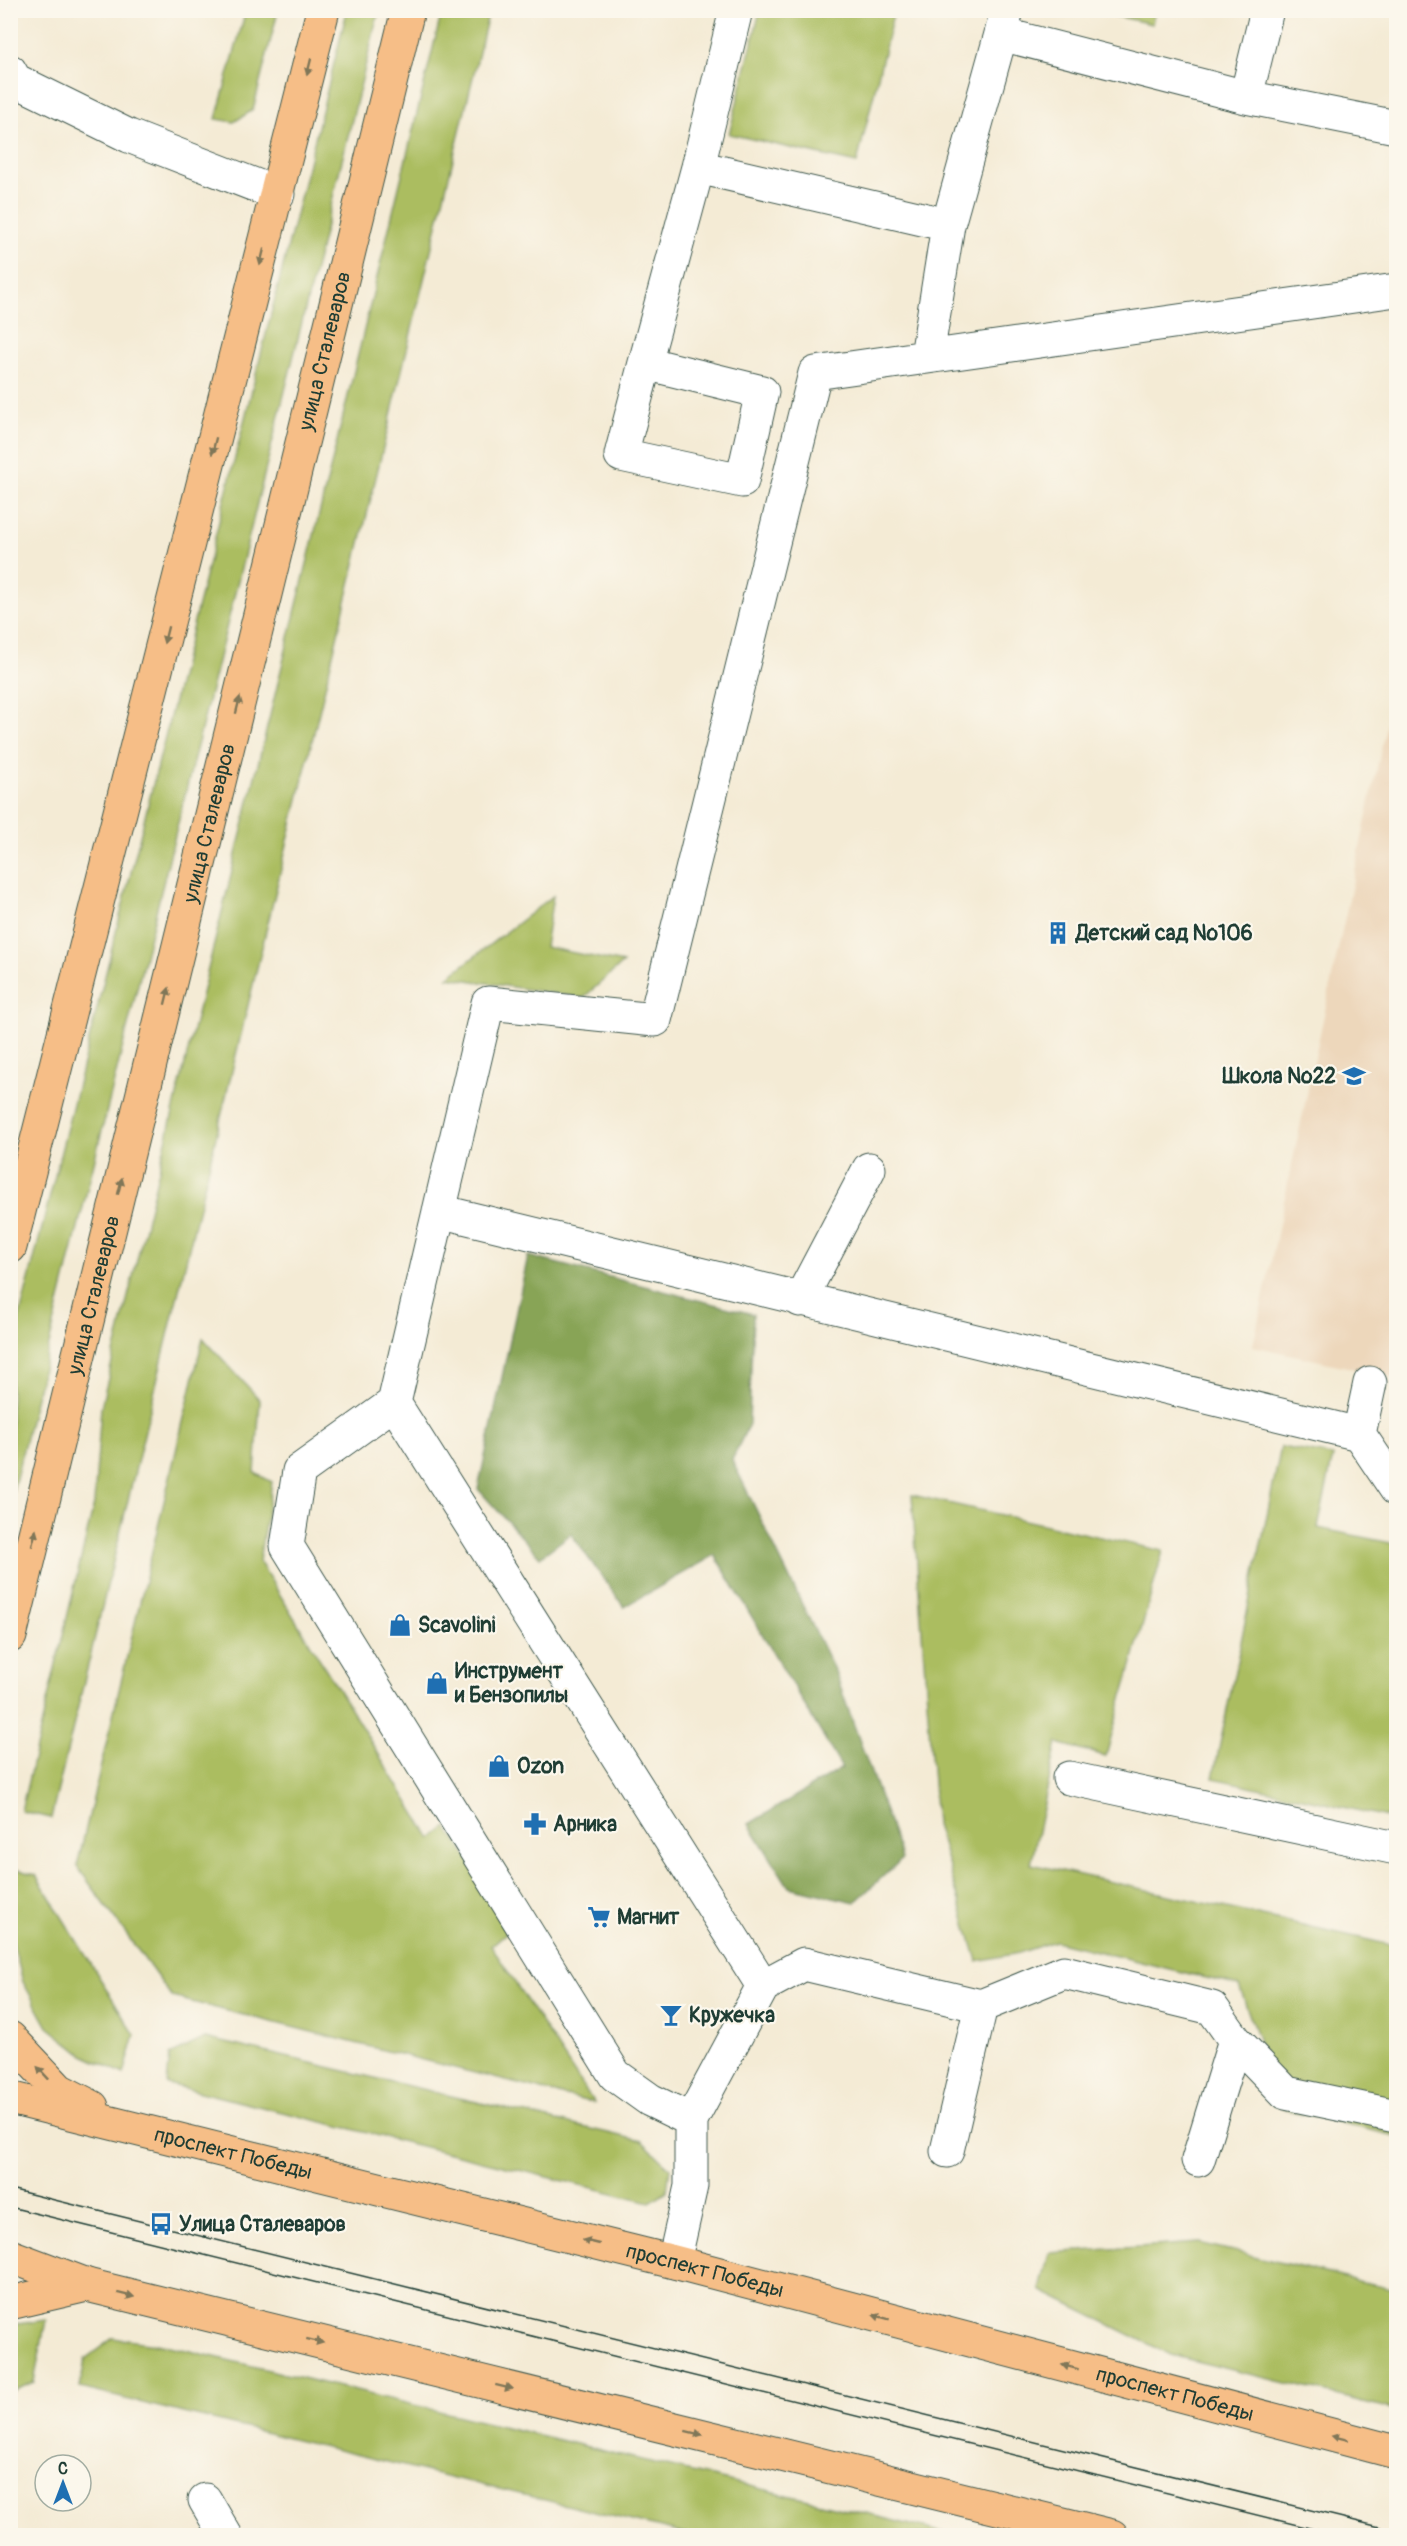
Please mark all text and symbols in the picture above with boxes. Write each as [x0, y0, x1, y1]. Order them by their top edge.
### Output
one-way arrow [303, 58, 313, 76]
one-way arrow [256, 247, 266, 266]
street label: улица Сталеваров [292, 269, 358, 434]
one-way arrow [208, 436, 218, 455]
one-way arrow [160, 625, 170, 644]
one-way arrow [233, 696, 243, 714]
street label: улица Сталеваров [177, 741, 242, 907]
building icon: Детский сад №106 [1045, 920, 1071, 946]
place label: Детский сад №106 [1074, 920, 1253, 947]
one-way arrow [162, 987, 172, 1006]
place label: Школа №22 [1221, 1063, 1336, 1090]
school or university icon: Школа №22 [1341, 1063, 1367, 1089]
one-way arrow [116, 1177, 126, 1195]
street label: улица Сталеваров [61, 1213, 126, 1379]
one-way arrow [30, 1529, 40, 1548]
shop icon: Scavolini [387, 1612, 413, 1638]
place label: Scavolini [418, 1612, 496, 1639]
place label: Инструмент и Бензопилы [454, 1658, 568, 1709]
shop icon: Инструмент и Бензопилы [424, 1670, 450, 1696]
shop icon: Ozon [486, 1753, 512, 1779]
place label: Ozon [517, 1753, 564, 1780]
pharmacy icon: Арника [522, 1811, 548, 1837]
place label: Арника [553, 1811, 617, 1838]
supermarket icon: Магнит [586, 1904, 612, 1930]
place label: Магнит [617, 1904, 680, 1931]
bar icon: Кружечка [658, 2002, 684, 2028]
place label: Кружечка [689, 2002, 775, 2029]
one-way arrow [36, 2066, 50, 2081]
street label: проспект Победы [151, 2121, 315, 2186]
bus stop icon: Улица Сталеваров [148, 2211, 174, 2237]
place label: Улица Сталеваров [179, 2211, 346, 2238]
one-way arrow [582, 2236, 600, 2246]
street label: проспект Победы [623, 2238, 787, 2304]
one-way arrow [116, 2290, 135, 2300]
one-way arrow [872, 2312, 891, 2322]
one-way arrow [306, 2336, 324, 2346]
street label: проспект Победы [1093, 2361, 1257, 2428]
one-way arrow [1061, 2362, 1079, 2372]
one-way arrow [495, 2383, 514, 2393]
one-way arrow [685, 2429, 703, 2439]
one-way arrow [1331, 2432, 1349, 2442]
north arrow [33, 2453, 93, 2513]
text: С [58, 2459, 68, 2479]

